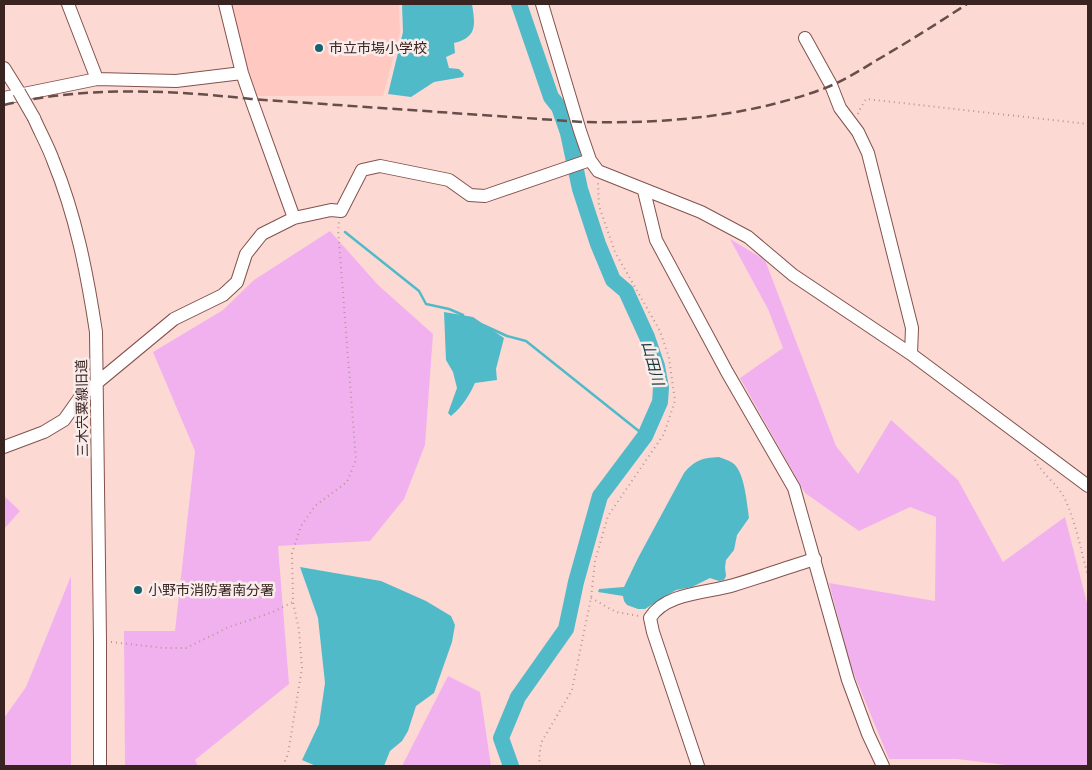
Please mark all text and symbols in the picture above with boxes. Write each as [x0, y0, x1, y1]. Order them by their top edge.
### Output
place label: 市立市場小学校 [329, 38, 427, 58]
marker: 市立市場小学校 [313, 42, 325, 54]
water label: 山田川 [637, 339, 669, 389]
street label: 三木宍粟線旧道 [71, 359, 93, 457]
place label: 小野市消防署南分署 [148, 580, 274, 600]
marker: 小野市消防署南分署 [132, 584, 144, 596]

